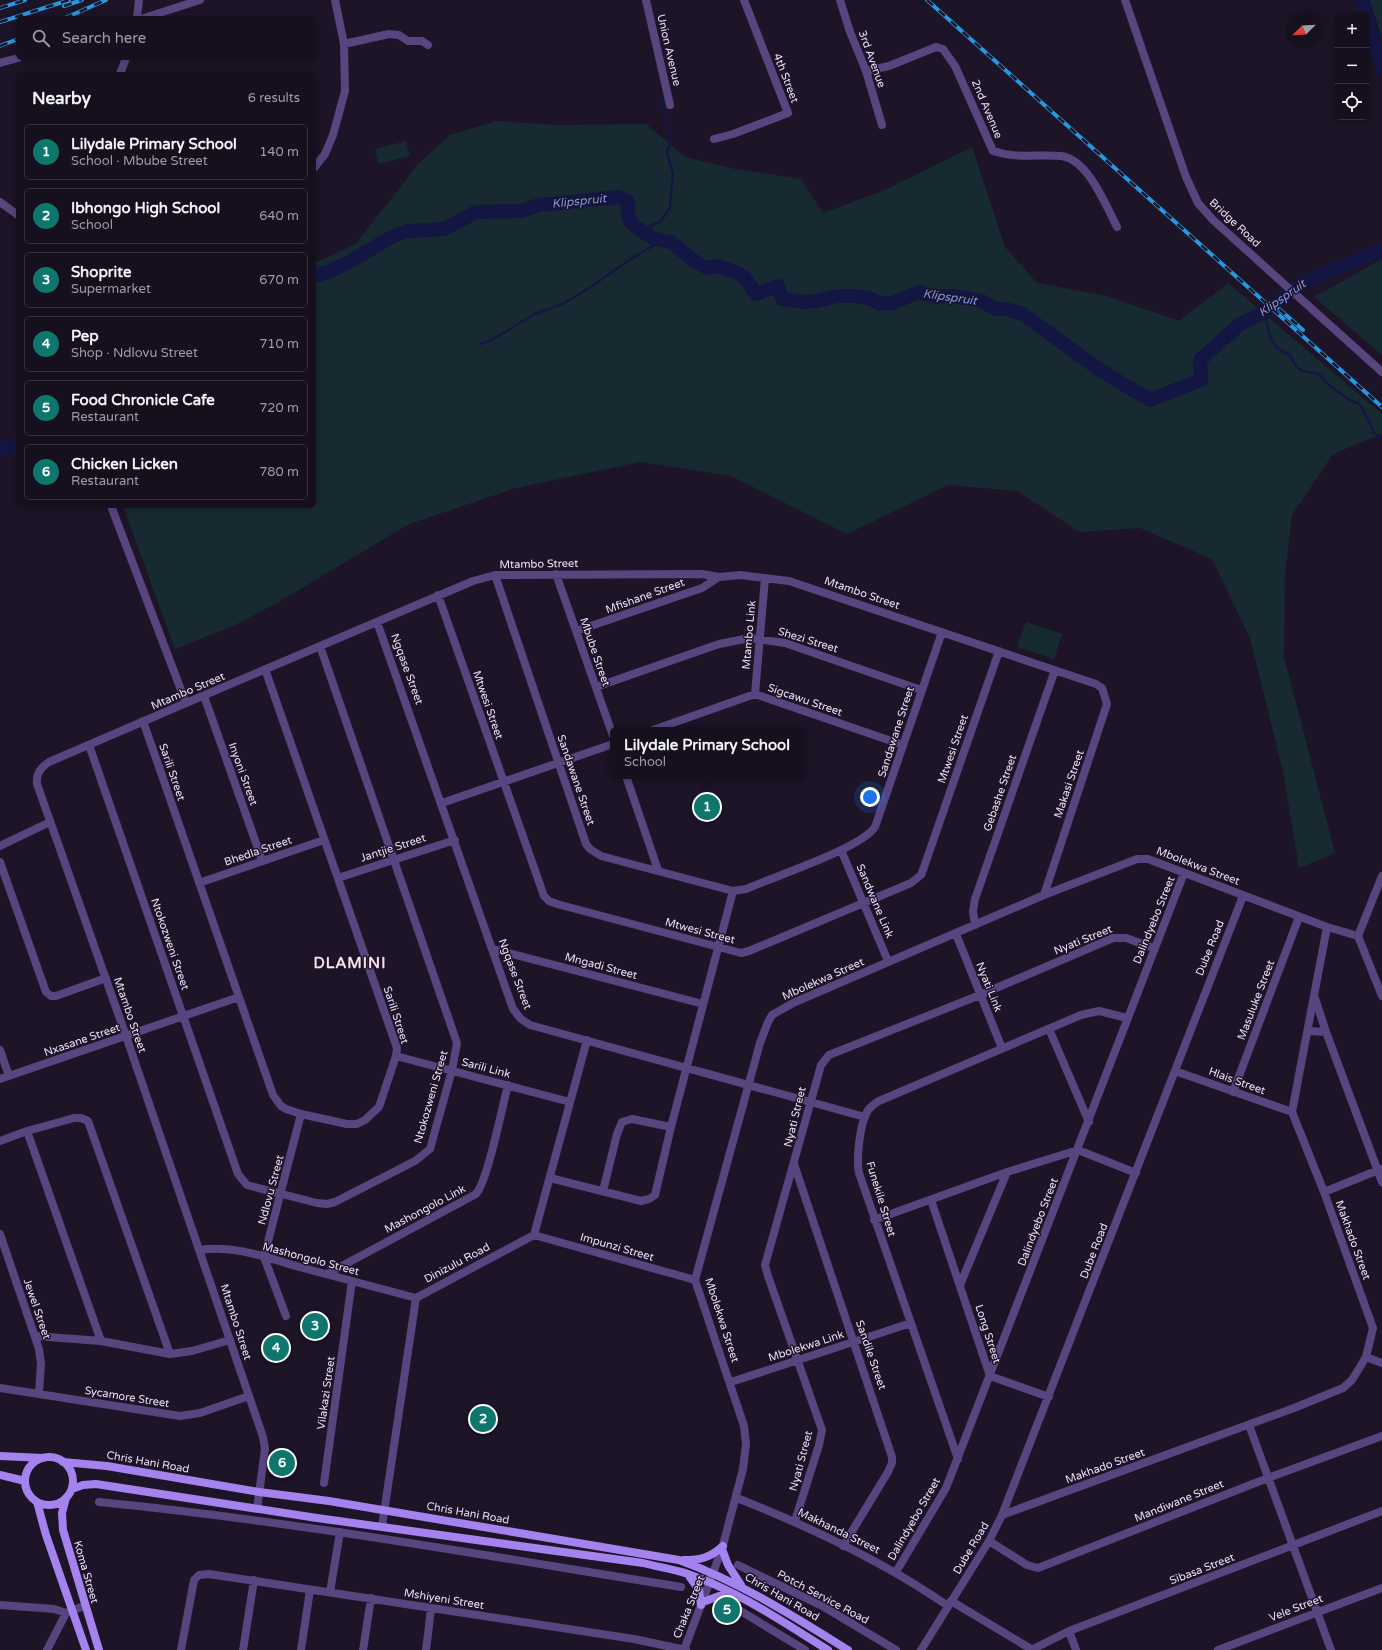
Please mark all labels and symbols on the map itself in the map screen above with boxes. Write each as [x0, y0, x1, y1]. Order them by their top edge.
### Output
north arrow [1286, 12, 1322, 48]
street label: Union Avenue [654, 13, 684, 87]
street label: 3rd Avenue [856, 29, 888, 89]
street label: 4th Street [771, 51, 801, 105]
street label: 2nd Avenue [969, 78, 1005, 140]
water label: Klipspruit [551, 191, 608, 211]
street label: Bridge Road [1207, 196, 1263, 250]
water label: Klipspruit [1256, 276, 1309, 319]
water label: Klipspruit [922, 286, 979, 308]
street label: Mtambo Street [499, 557, 579, 571]
street label: Mtambo Street [823, 574, 901, 612]
street label: Mfishane Street [604, 576, 686, 616]
street label: Mtambo Link [740, 600, 758, 670]
street label: Mbube Street [577, 616, 613, 688]
street label: Shezi Street [776, 625, 840, 655]
street label: Ngqase Street [388, 632, 426, 706]
street label: Mtwesi Street [470, 669, 506, 741]
street label: Mtambo Street [149, 670, 227, 712]
street label: Sigcawu Street [766, 681, 844, 719]
street label: Sandawane Street [875, 685, 917, 779]
street label: Mtwesi Street [935, 713, 971, 785]
street label: Sandawane Street [554, 733, 598, 827]
street label: Inyoni Street [226, 741, 260, 807]
street label: Sarili Street [156, 742, 188, 802]
street label: Makasi Street [1051, 748, 1087, 820]
street label: Gebashe Street [981, 753, 1019, 833]
your location [860, 787, 880, 807]
pin: 1 [694, 792, 720, 822]
street label: Jantjie Street [359, 831, 427, 865]
street label: Bhedla Street [222, 833, 294, 869]
street label: Mbolekwa Street [1154, 844, 1242, 888]
street label: Sandwane Link [854, 862, 896, 940]
street label: Dalindyebo Street [1130, 874, 1178, 966]
street label: Ntokozweni Street [148, 896, 192, 992]
street label: Mtwesi Street [664, 915, 736, 947]
street label: Dube Road [1193, 918, 1227, 978]
street label: Nyati Street [1052, 922, 1114, 958]
street label: Ngqase Street [496, 937, 534, 1011]
street label: Mngadi Street [563, 950, 639, 982]
district label: DLAMINI [314, 954, 386, 972]
street label: Mbolekwa Street [780, 955, 866, 1003]
street label: Masuluke Street [1235, 958, 1277, 1042]
street label: Nyati Link [973, 960, 1005, 1014]
street label: Mtambo Street [111, 976, 149, 1054]
street label: Sarili Street [381, 985, 411, 1045]
street label: Nxasane Street [42, 1021, 122, 1059]
street label: Ntokozweni Street [411, 1049, 451, 1145]
street label: Sarili Link [460, 1055, 512, 1081]
street label: Hlais Street [1207, 1065, 1267, 1097]
street label: Nyati Street [781, 1085, 809, 1149]
street label: Ndlovu Street [255, 1154, 287, 1226]
street label: Funekile Street [863, 1160, 899, 1238]
street label: Dalindyebo Street [1015, 1176, 1061, 1268]
street label: Mashongolo Link [382, 1182, 468, 1236]
street label: Makhado Street [1333, 1198, 1373, 1282]
street label: Dube Road [1077, 1221, 1111, 1281]
street label: Impunzi Street [579, 1230, 655, 1264]
street label: Mashongolo Street [261, 1240, 361, 1278]
street label: Dinizulu Road [422, 1240, 492, 1286]
street label: Mbolekwa Street [702, 1276, 742, 1364]
street label: Jewel Street [21, 1277, 53, 1341]
street label: Mtambo Street [218, 1282, 254, 1362]
street label: Long Street [972, 1303, 1004, 1365]
pin: 3 [302, 1311, 328, 1341]
street label: Sandile Street [853, 1319, 889, 1391]
street label: Mbolekwa Link [767, 1328, 845, 1364]
pin: 4 [263, 1333, 289, 1363]
street label: Vilakazi Street [314, 1356, 338, 1430]
street label: Sycamore Street [84, 1384, 170, 1410]
pin: 2 [470, 1404, 496, 1434]
street label: Nyati Street [787, 1429, 815, 1493]
street label: Makhado Street [1063, 1446, 1147, 1486]
street label: Chris Hani Road [106, 1448, 190, 1476]
pin: 6 [269, 1448, 295, 1478]
street label: Dalindyebo Street [885, 1475, 943, 1563]
street label: Mandiwane Street [1132, 1477, 1226, 1525]
street label: Chris Hani Road [426, 1499, 510, 1527]
street label: Makhanda Street [796, 1505, 882, 1557]
street label: Dube Road [950, 1520, 992, 1576]
street label: Koma Street [71, 1539, 101, 1605]
street label: Sibasa Street [1168, 1551, 1236, 1587]
street label: Potch Service Road [775, 1567, 871, 1627]
street label: Chris Hani Road [742, 1570, 822, 1624]
street label: Chaka Street [670, 1574, 708, 1640]
street label: Mshiyeni Street [403, 1586, 485, 1612]
street label: Vele Street [1267, 1592, 1325, 1624]
pin: 5 [714, 1595, 740, 1625]

